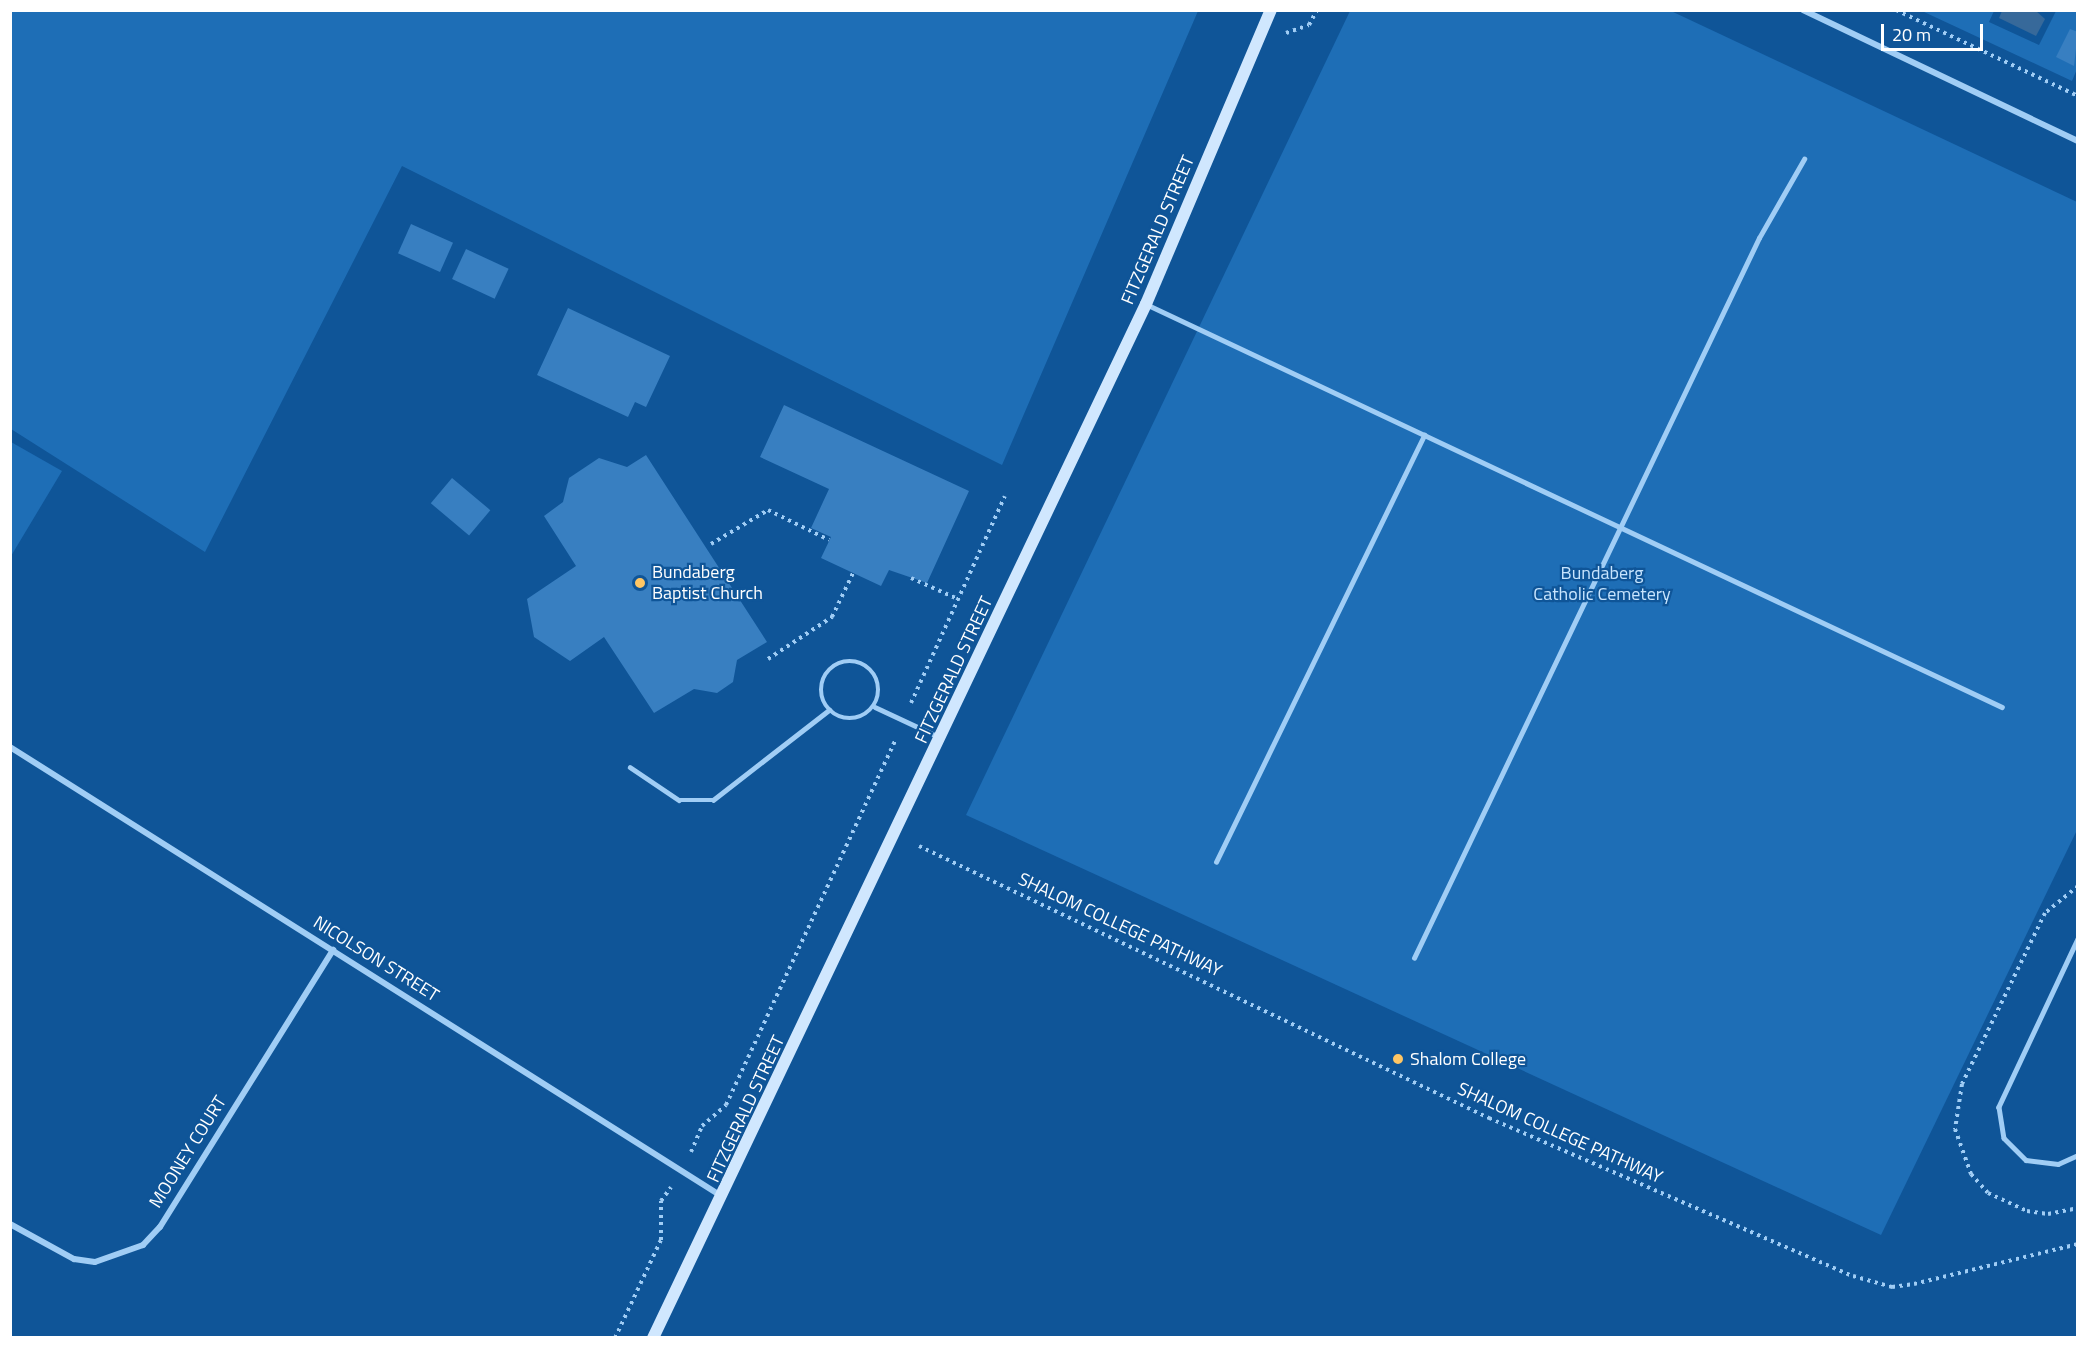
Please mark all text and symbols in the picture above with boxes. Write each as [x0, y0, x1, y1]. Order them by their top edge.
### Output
scale bar [1884, 12, 1986, 50]
text: 20 m [1892, 21, 1931, 48]
street label: FITZGERALD STREET [1117, 152, 1199, 308]
place label: Bundaberg Baptist Church [652, 562, 763, 604]
park label: Bundaberg Catholic Cemetery [1533, 563, 1671, 606]
marker: Bundaberg Baptist Church [633, 576, 647, 590]
street label: FITZGERALD STREET [911, 593, 997, 747]
street label: SHALOM COLLEGE PATHWAY [1015, 868, 1225, 982]
street label: NICOLSON STREET [309, 912, 443, 1006]
street label: FITZGERALD STREET [703, 1032, 789, 1186]
place label: Shalom College [1410, 1048, 1526, 1070]
marker: Shalom College [1391, 1052, 1405, 1066]
street label: SHALOM COLLEGE PATHWAY [1454, 1078, 1666, 1188]
street label: MOONEY COURT [145, 1092, 231, 1212]

